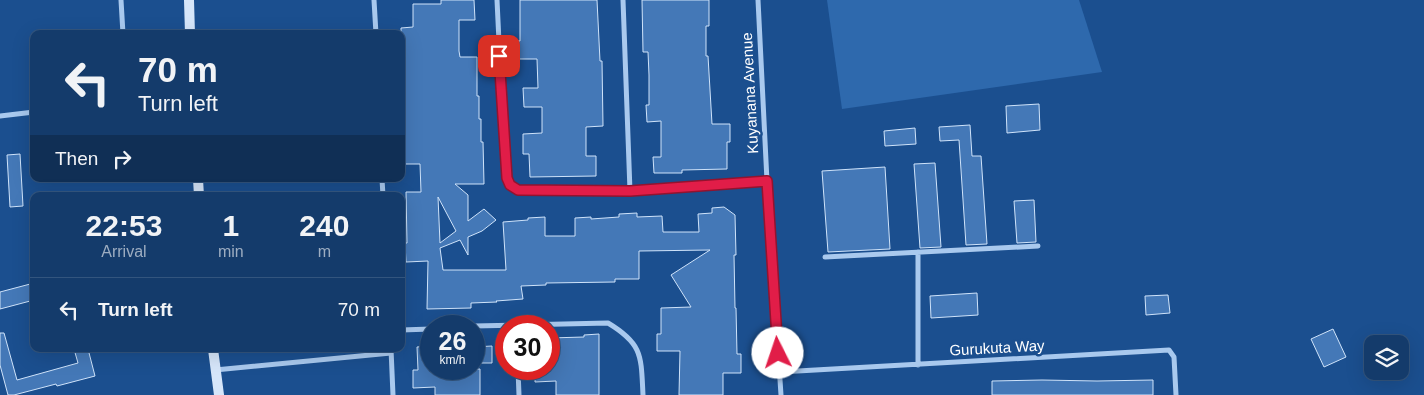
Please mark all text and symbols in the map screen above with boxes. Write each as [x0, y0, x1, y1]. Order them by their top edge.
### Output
street label: Kuyanana Avenue [738, 32, 761, 154]
pin [478, 35, 520, 77]
icon: arrive [485, 42, 513, 70]
icon: left [55, 50, 120, 115]
text: 70 m [138, 50, 218, 89]
text: Turn left [138, 91, 218, 116]
icon: right [108, 145, 136, 173]
text: Then [55, 148, 98, 169]
text: 22:53 [86, 209, 162, 242]
text: 1 [222, 209, 239, 242]
text: 240 [299, 209, 349, 242]
text: Arrival [101, 243, 147, 260]
text: min [218, 243, 244, 260]
text: m [318, 243, 331, 260]
icon: left [55, 296, 83, 324]
text: Turn left [98, 299, 173, 320]
text: 70 m [338, 299, 380, 320]
speed limit sign: 30 [495, 315, 560, 380]
position arrow [751, 326, 803, 378]
text: 26 [439, 327, 466, 355]
map controls [1364, 335, 1409, 380]
button: layers [1364, 335, 1409, 380]
street label: Gurukuta Way [949, 336, 1046, 358]
text: km/h [439, 353, 466, 367]

